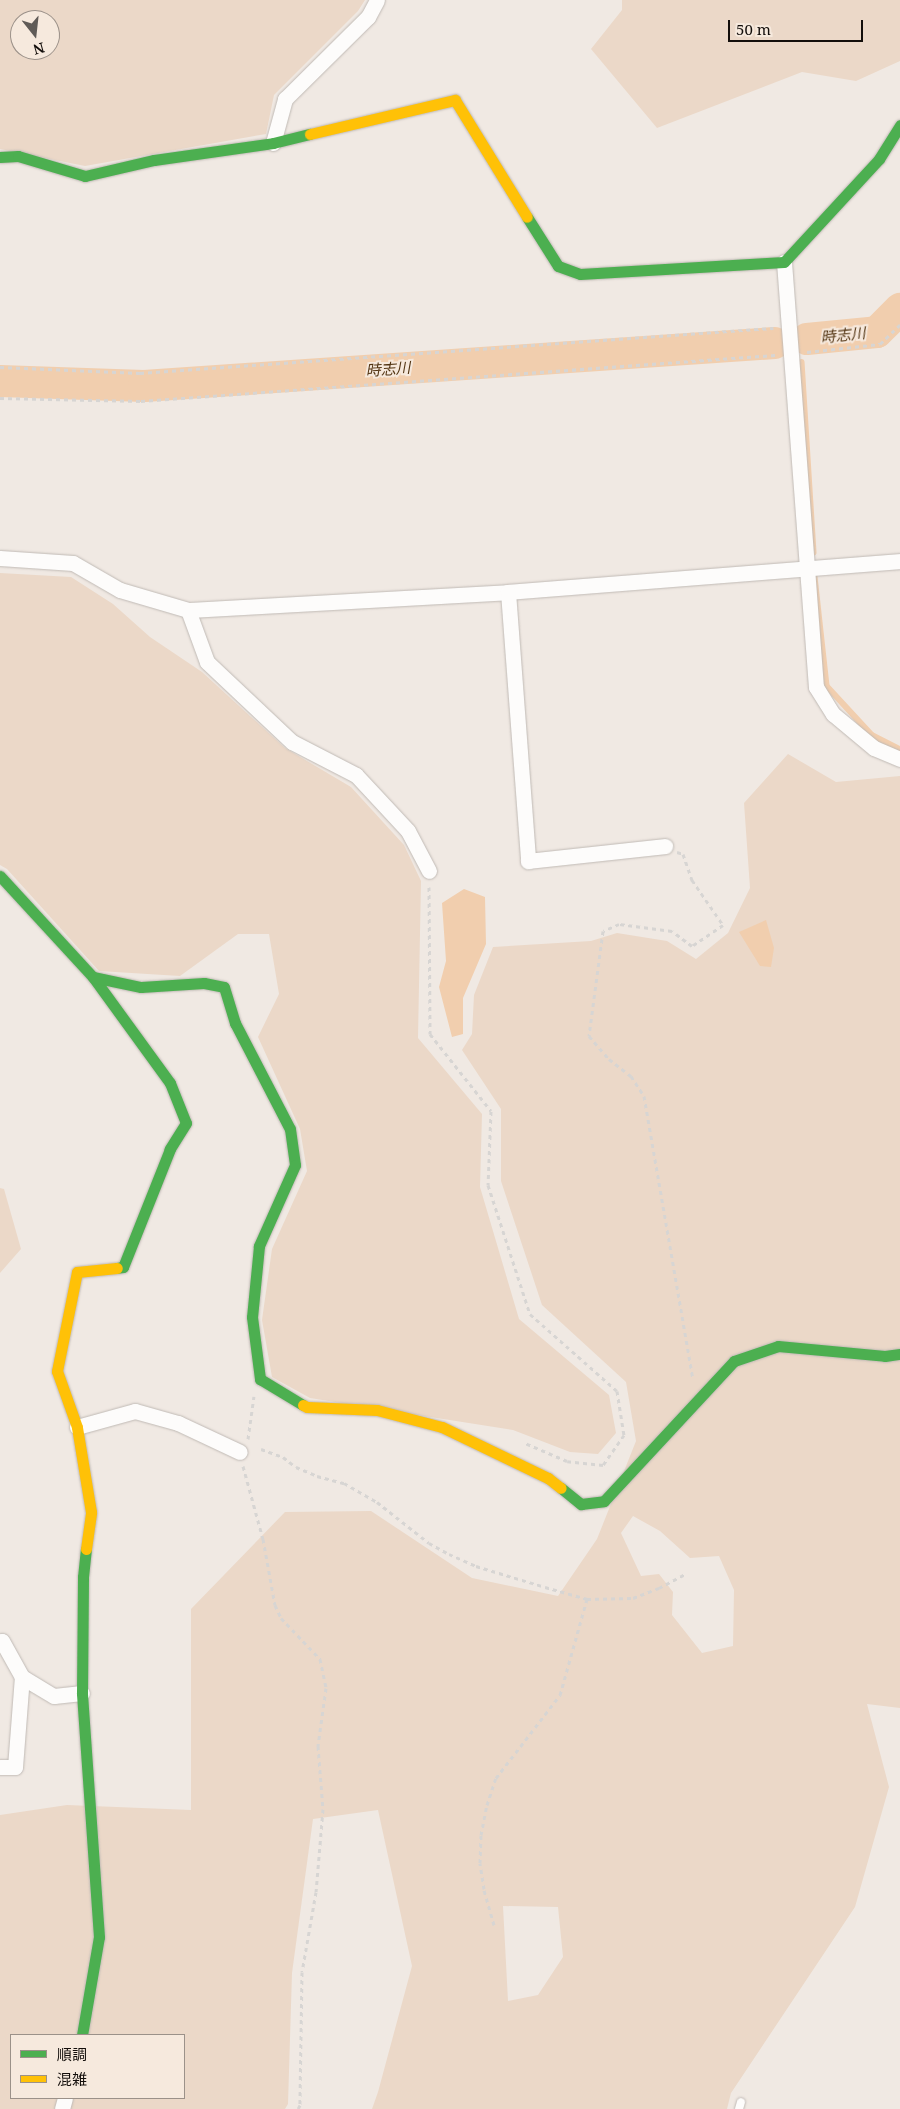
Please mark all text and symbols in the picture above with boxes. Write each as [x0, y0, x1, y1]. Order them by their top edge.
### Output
north arrow [10, 10, 60, 60]
scale bar [730, 10, 865, 42]
text: 50 m [736, 19, 771, 39]
text: N [31, 38, 47, 60]
water label: 時志川 [820, 324, 866, 346]
water label: 時志川 [365, 358, 411, 380]
legend [10, 2034, 185, 2099]
text: 順調 [57, 2044, 87, 2064]
text: 混雑 [57, 2069, 87, 2089]

